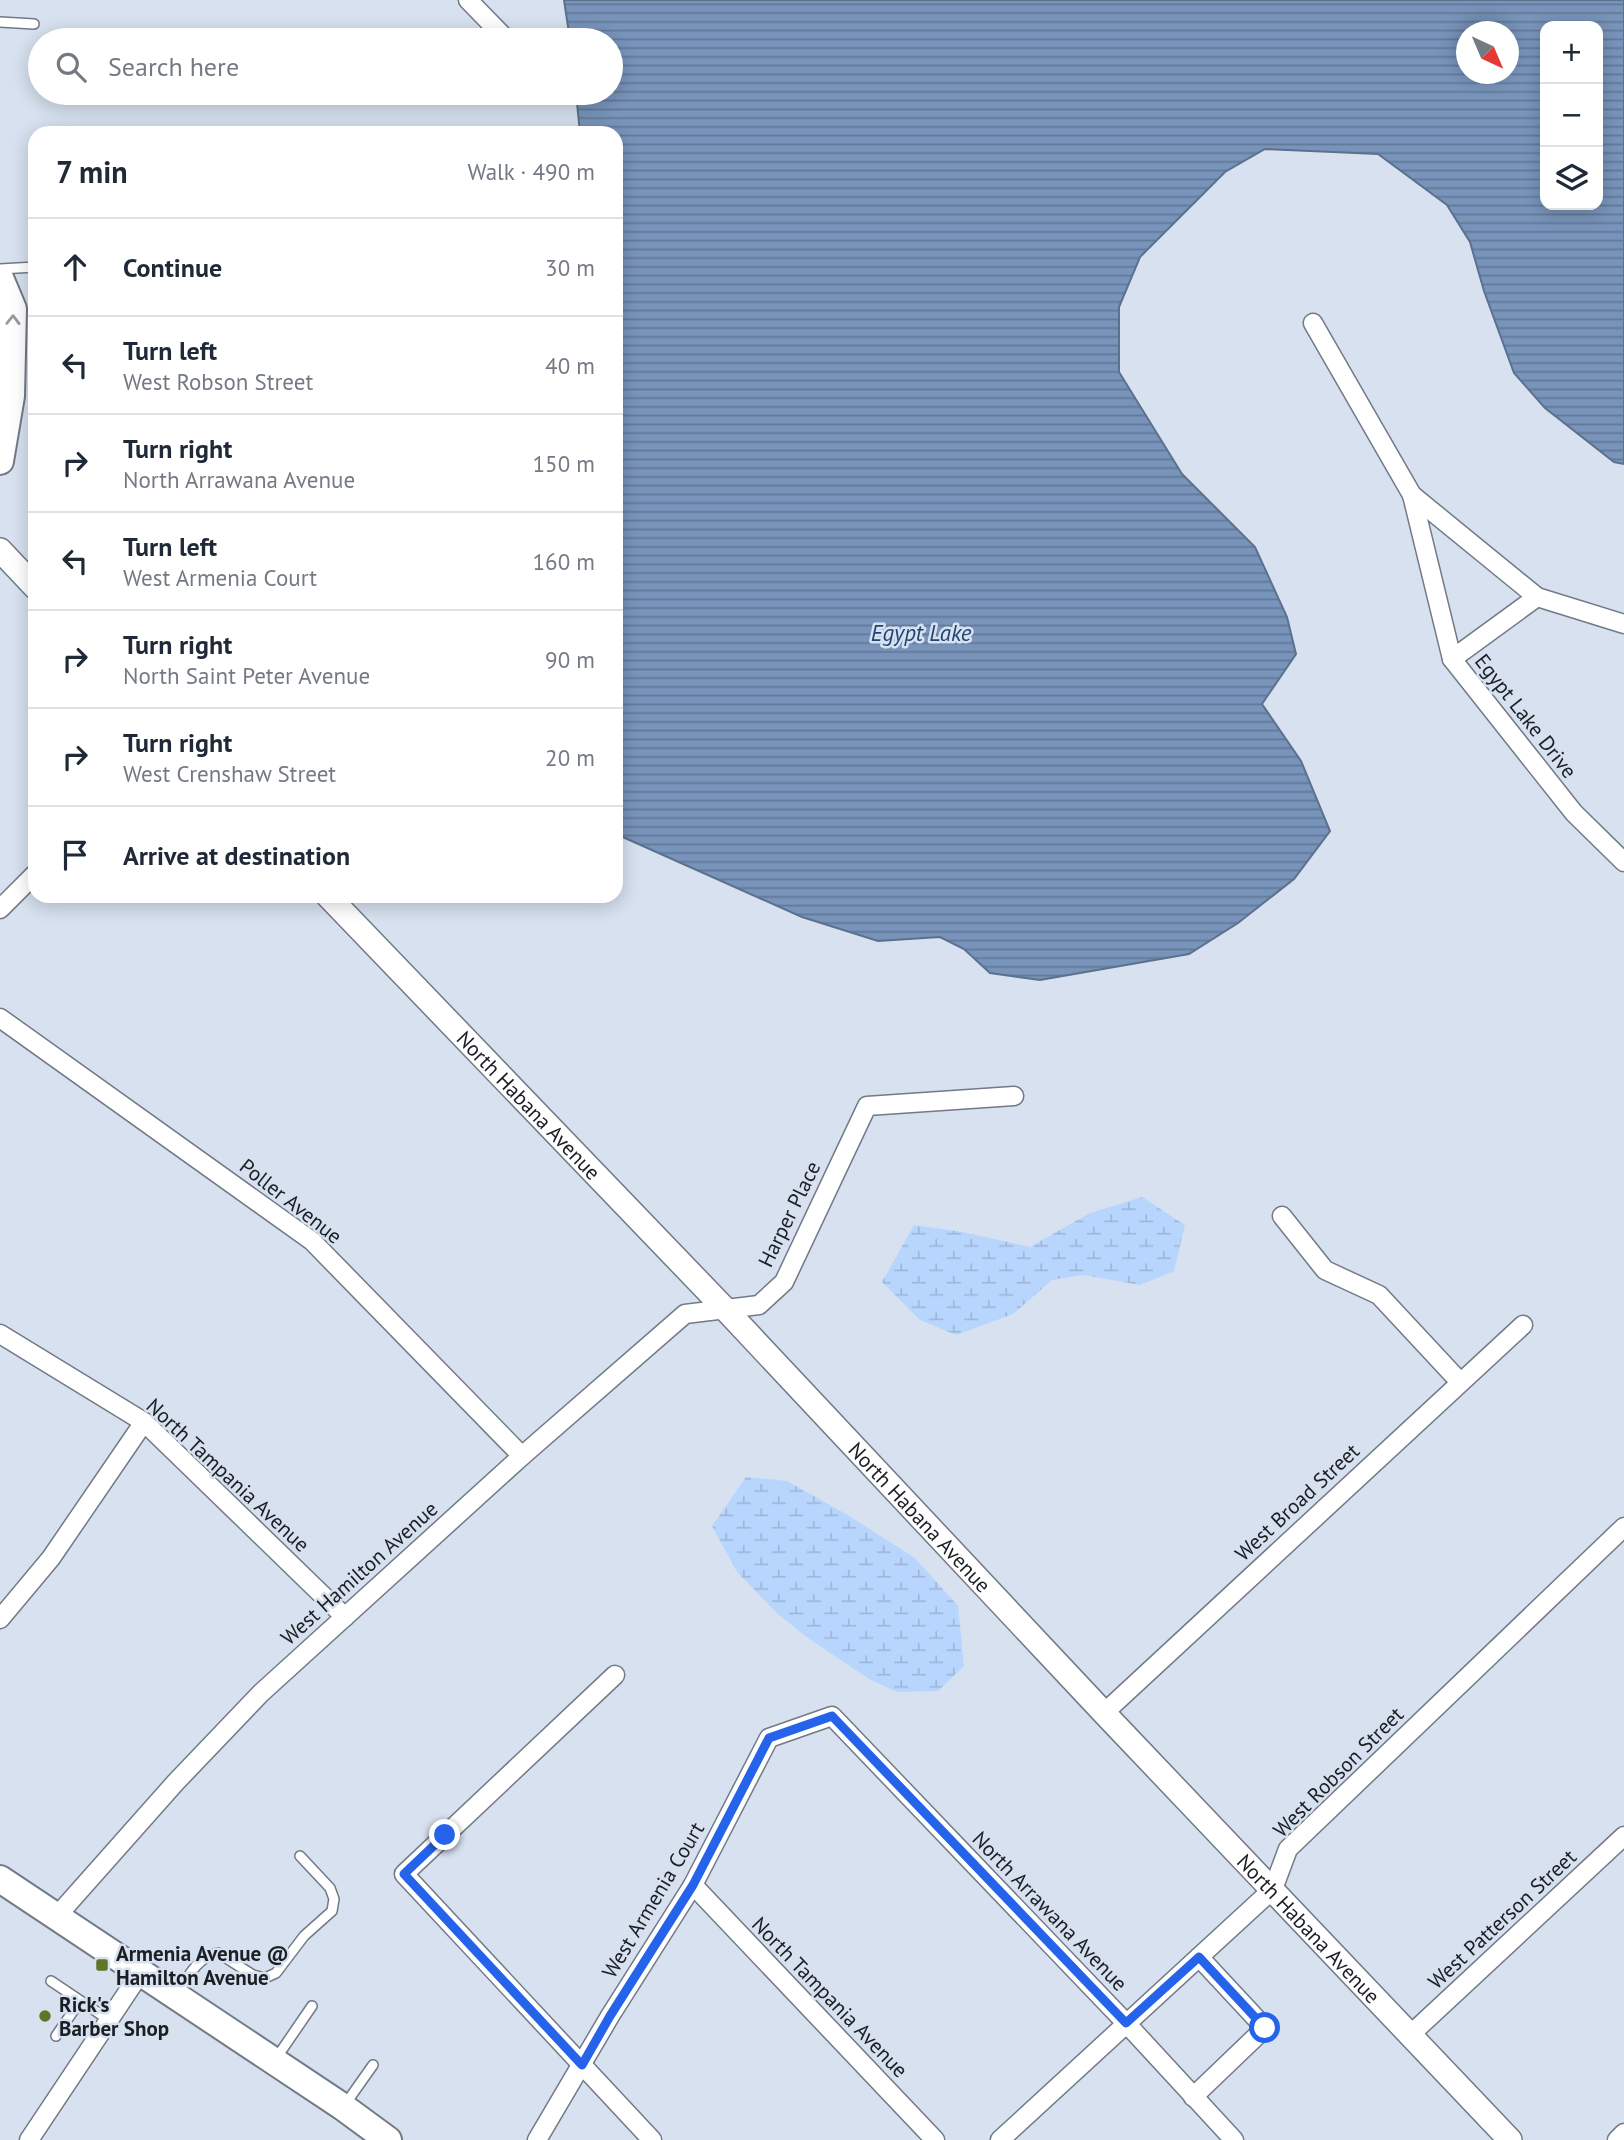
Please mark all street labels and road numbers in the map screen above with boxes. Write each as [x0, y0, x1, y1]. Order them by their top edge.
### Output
street label: Egypt Lake Drive [1469, 648, 1583, 784]
street label: North Habana Avenue [451, 1025, 607, 1185]
street label: Poller Avenue [234, 1153, 348, 1249]
street label: Harper Place [752, 1157, 826, 1271]
street label: North Tampania Avenue [141, 1392, 315, 1558]
street label: North Habana Avenue [843, 1436, 997, 1598]
street label: West Broad Street [1229, 1437, 1365, 1567]
street label: West Hamilton Avenue [275, 1495, 443, 1651]
street label: West Robson Street [1267, 1701, 1409, 1843]
street label: West Armenia Court [596, 1817, 710, 1983]
street label: North Arrawana Avenue [967, 1825, 1133, 1997]
street label: West Patterson Street [1422, 1843, 1582, 1995]
street label: North Habana Avenue [1231, 1848, 1386, 2009]
street label: North Tampania Avenue [746, 1911, 914, 2083]

